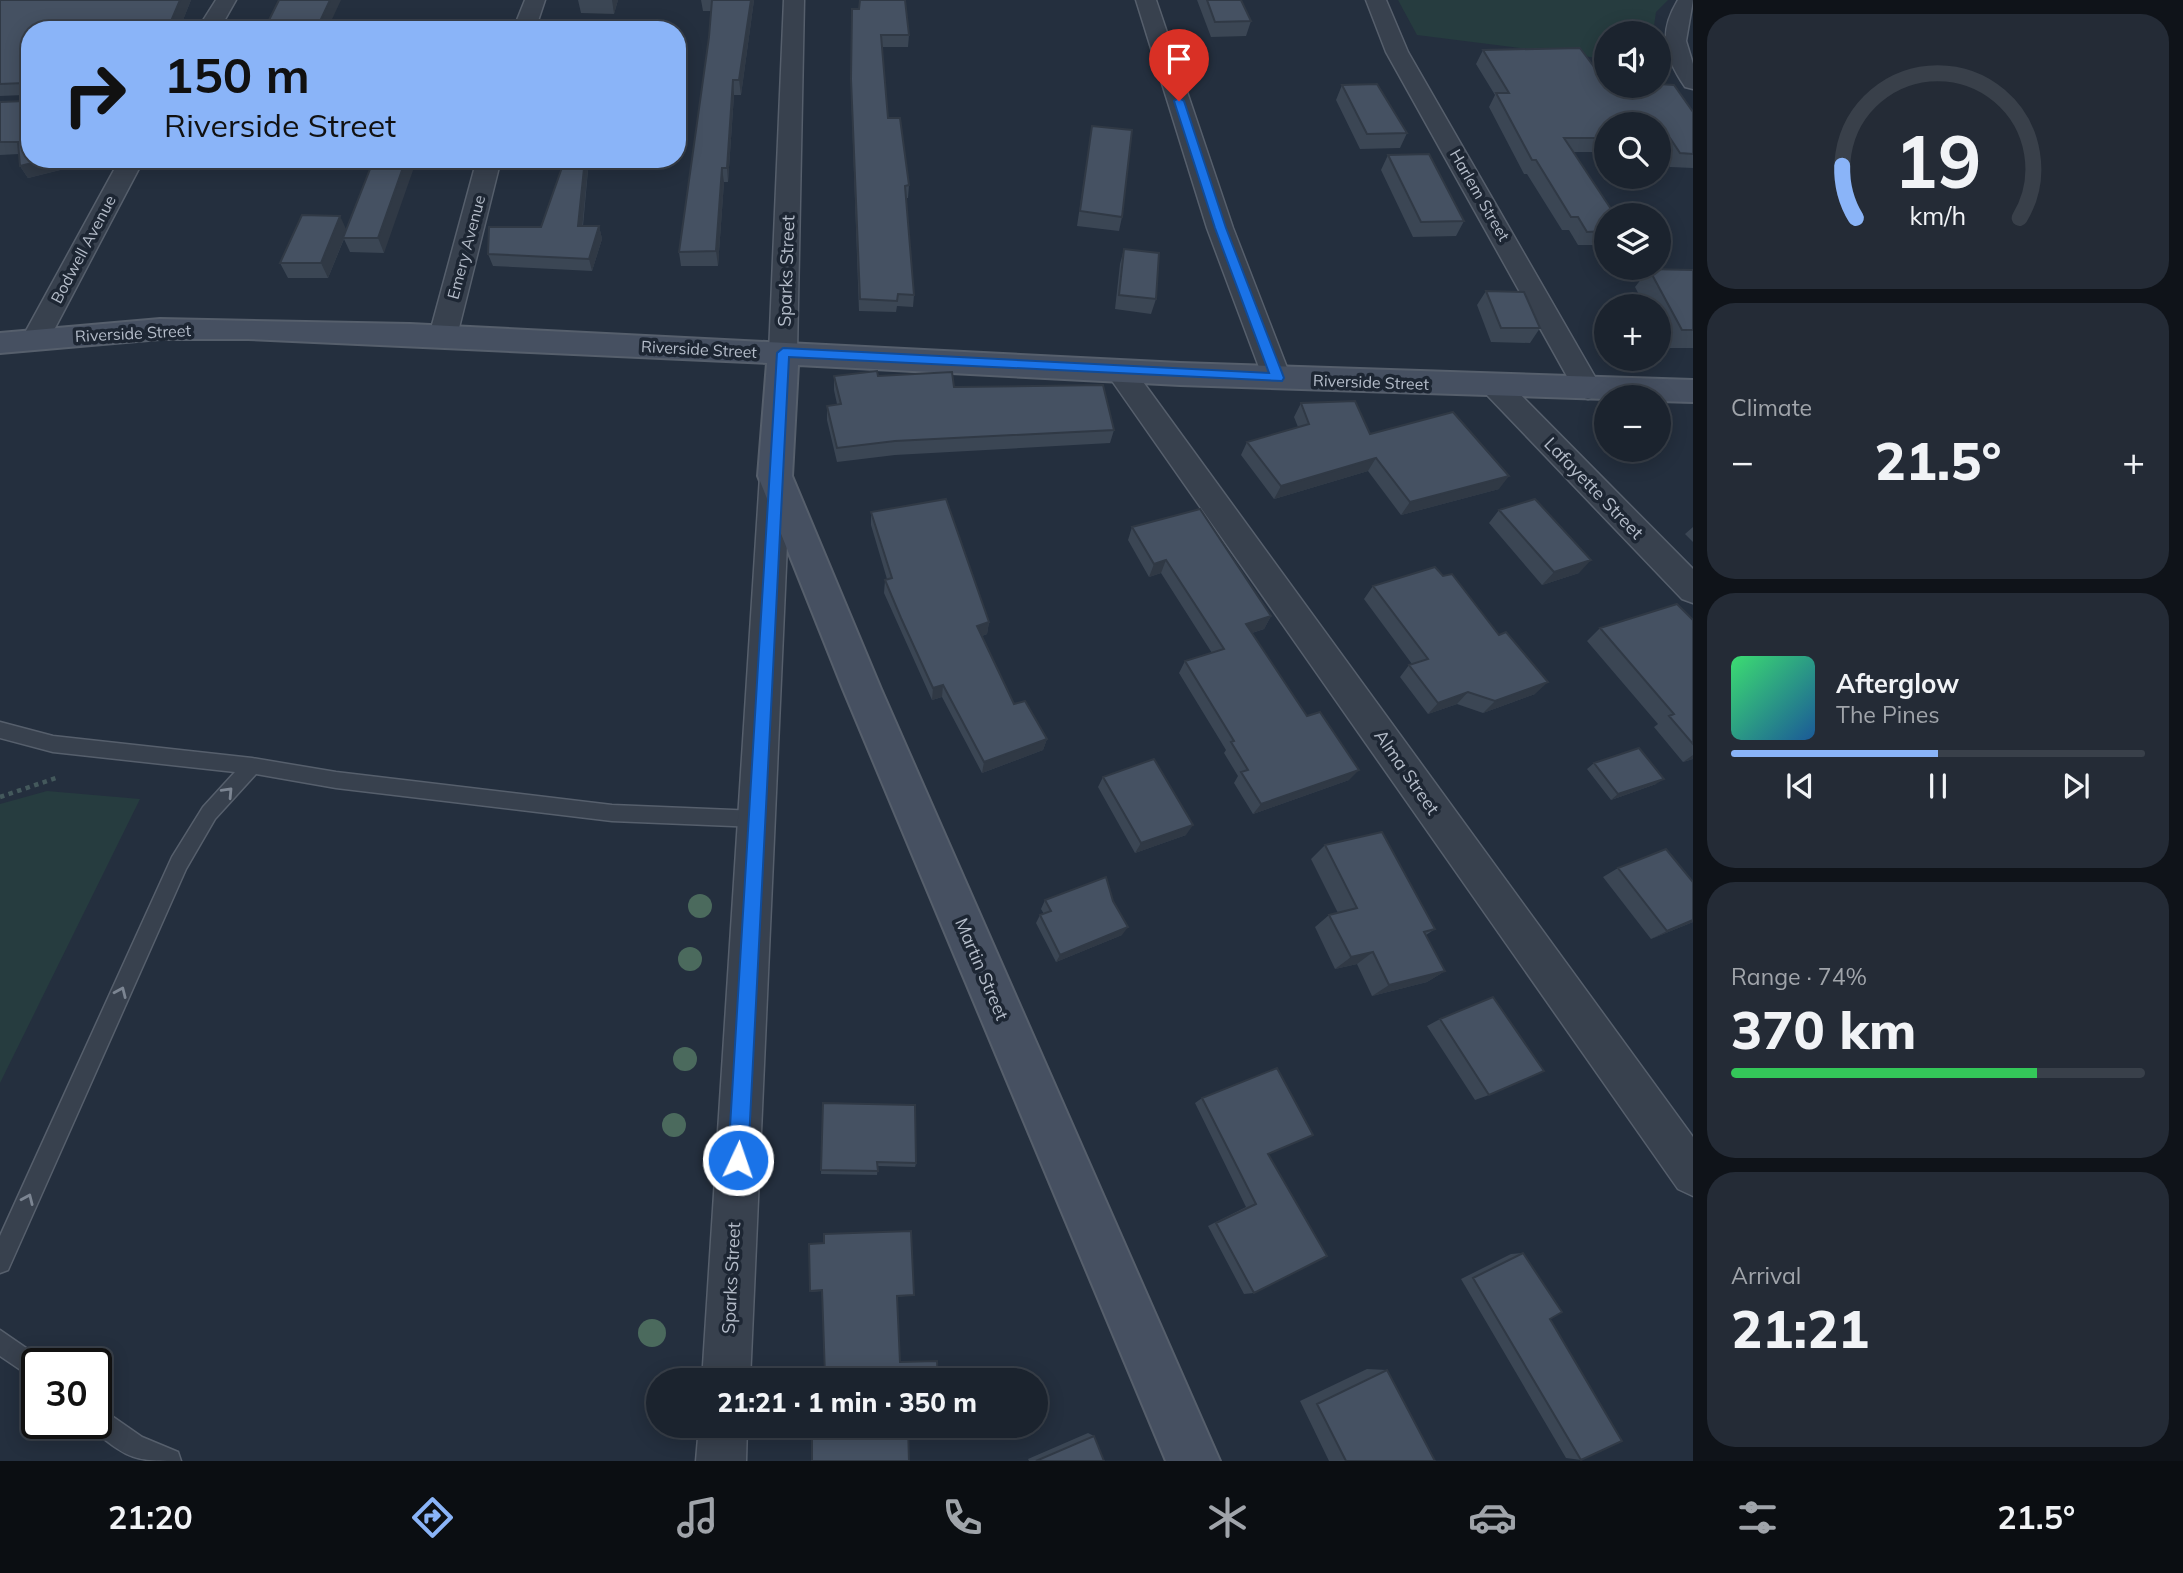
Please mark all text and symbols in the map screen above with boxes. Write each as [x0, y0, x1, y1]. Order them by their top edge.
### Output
map controls [1594, 21, 1671, 462]
button: sound [1594, 21, 1671, 98]
pin [1149, 29, 1209, 101]
icon: arrive [1160, 40, 1198, 78]
text: 150 m [164, 44, 310, 105]
icon: right [49, 49, 140, 140]
text: Riverside Street [164, 105, 396, 145]
button: search [1594, 112, 1671, 189]
text: 19 [1894, 115, 1982, 206]
street label: Harlem Street [1446, 146, 1515, 245]
street label: Bodwell Avenue [46, 191, 120, 307]
street label: Emery Avenue [443, 193, 489, 301]
text: km/h [1910, 200, 1966, 231]
button: layers [1594, 203, 1671, 280]
street label: Sparks Street [773, 215, 799, 327]
button: + [1594, 294, 1671, 371]
street label: Riverside Street [74, 320, 192, 346]
street label: Riverside Street [640, 336, 758, 362]
street label: Riverside Street [1313, 370, 1430, 394]
button: − [1594, 385, 1671, 462]
text: Climate [1731, 393, 1812, 422]
text: 21.5° [1874, 428, 2002, 493]
street label: Lafayette Street [1540, 432, 1648, 544]
text: − [1731, 437, 1754, 485]
text: + [2122, 437, 2145, 485]
text: Afterglow [1836, 667, 1959, 700]
text: The Pines [1836, 700, 1940, 729]
street label: Alma Street [1369, 725, 1445, 819]
icon: previous [1781, 767, 1819, 805]
icon: pause [1919, 767, 1957, 805]
icon: next [2057, 767, 2095, 805]
one-way arrow [219, 787, 232, 800]
street label: Martin Street [950, 914, 1014, 1024]
text: Range · 74% [1731, 962, 1867, 991]
one-way arrow [113, 987, 127, 999]
text: 370 km [1731, 997, 1916, 1062]
position arrow [701, 1123, 775, 1197]
one-way arrow [20, 1194, 34, 1207]
street label: Sparks Street [717, 1222, 745, 1334]
text: Arrival [1731, 1261, 1801, 1290]
text: 21:21 [1731, 1296, 1869, 1361]
speed limit sign: 30 [21, 1348, 112, 1439]
text: 21:21 · 1 min · 350 m [717, 1386, 977, 1419]
icon: directions [408, 1493, 457, 1542]
icon: music [673, 1493, 722, 1542]
icon: phone [938, 1493, 987, 1542]
icon: climate [1203, 1493, 1252, 1542]
icon: car [1468, 1493, 1517, 1542]
icon: filters [1733, 1493, 1782, 1542]
text: 21:20 [108, 1497, 193, 1537]
text: 21.5° [1997, 1497, 2075, 1537]

